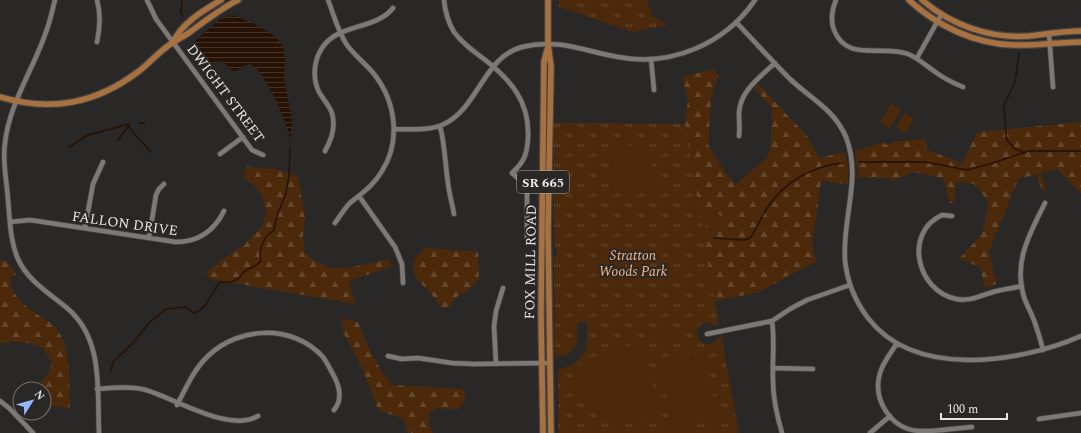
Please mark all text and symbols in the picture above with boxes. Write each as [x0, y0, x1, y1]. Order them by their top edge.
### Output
street label: DWIGHT STREET [182, 40, 270, 147]
road number: SR 665 [517, 171, 569, 193]
street label: FOX MILL ROAD [519, 204, 542, 320]
street label: FALLON DRIVE [71, 206, 179, 241]
park label: Stratton Woods Park [599, 245, 668, 282]
north arrow [12, 381, 52, 421]
text: N [30, 387, 49, 404]
scale bar [941, 395, 1007, 421]
text: 100 m [947, 400, 978, 419]

